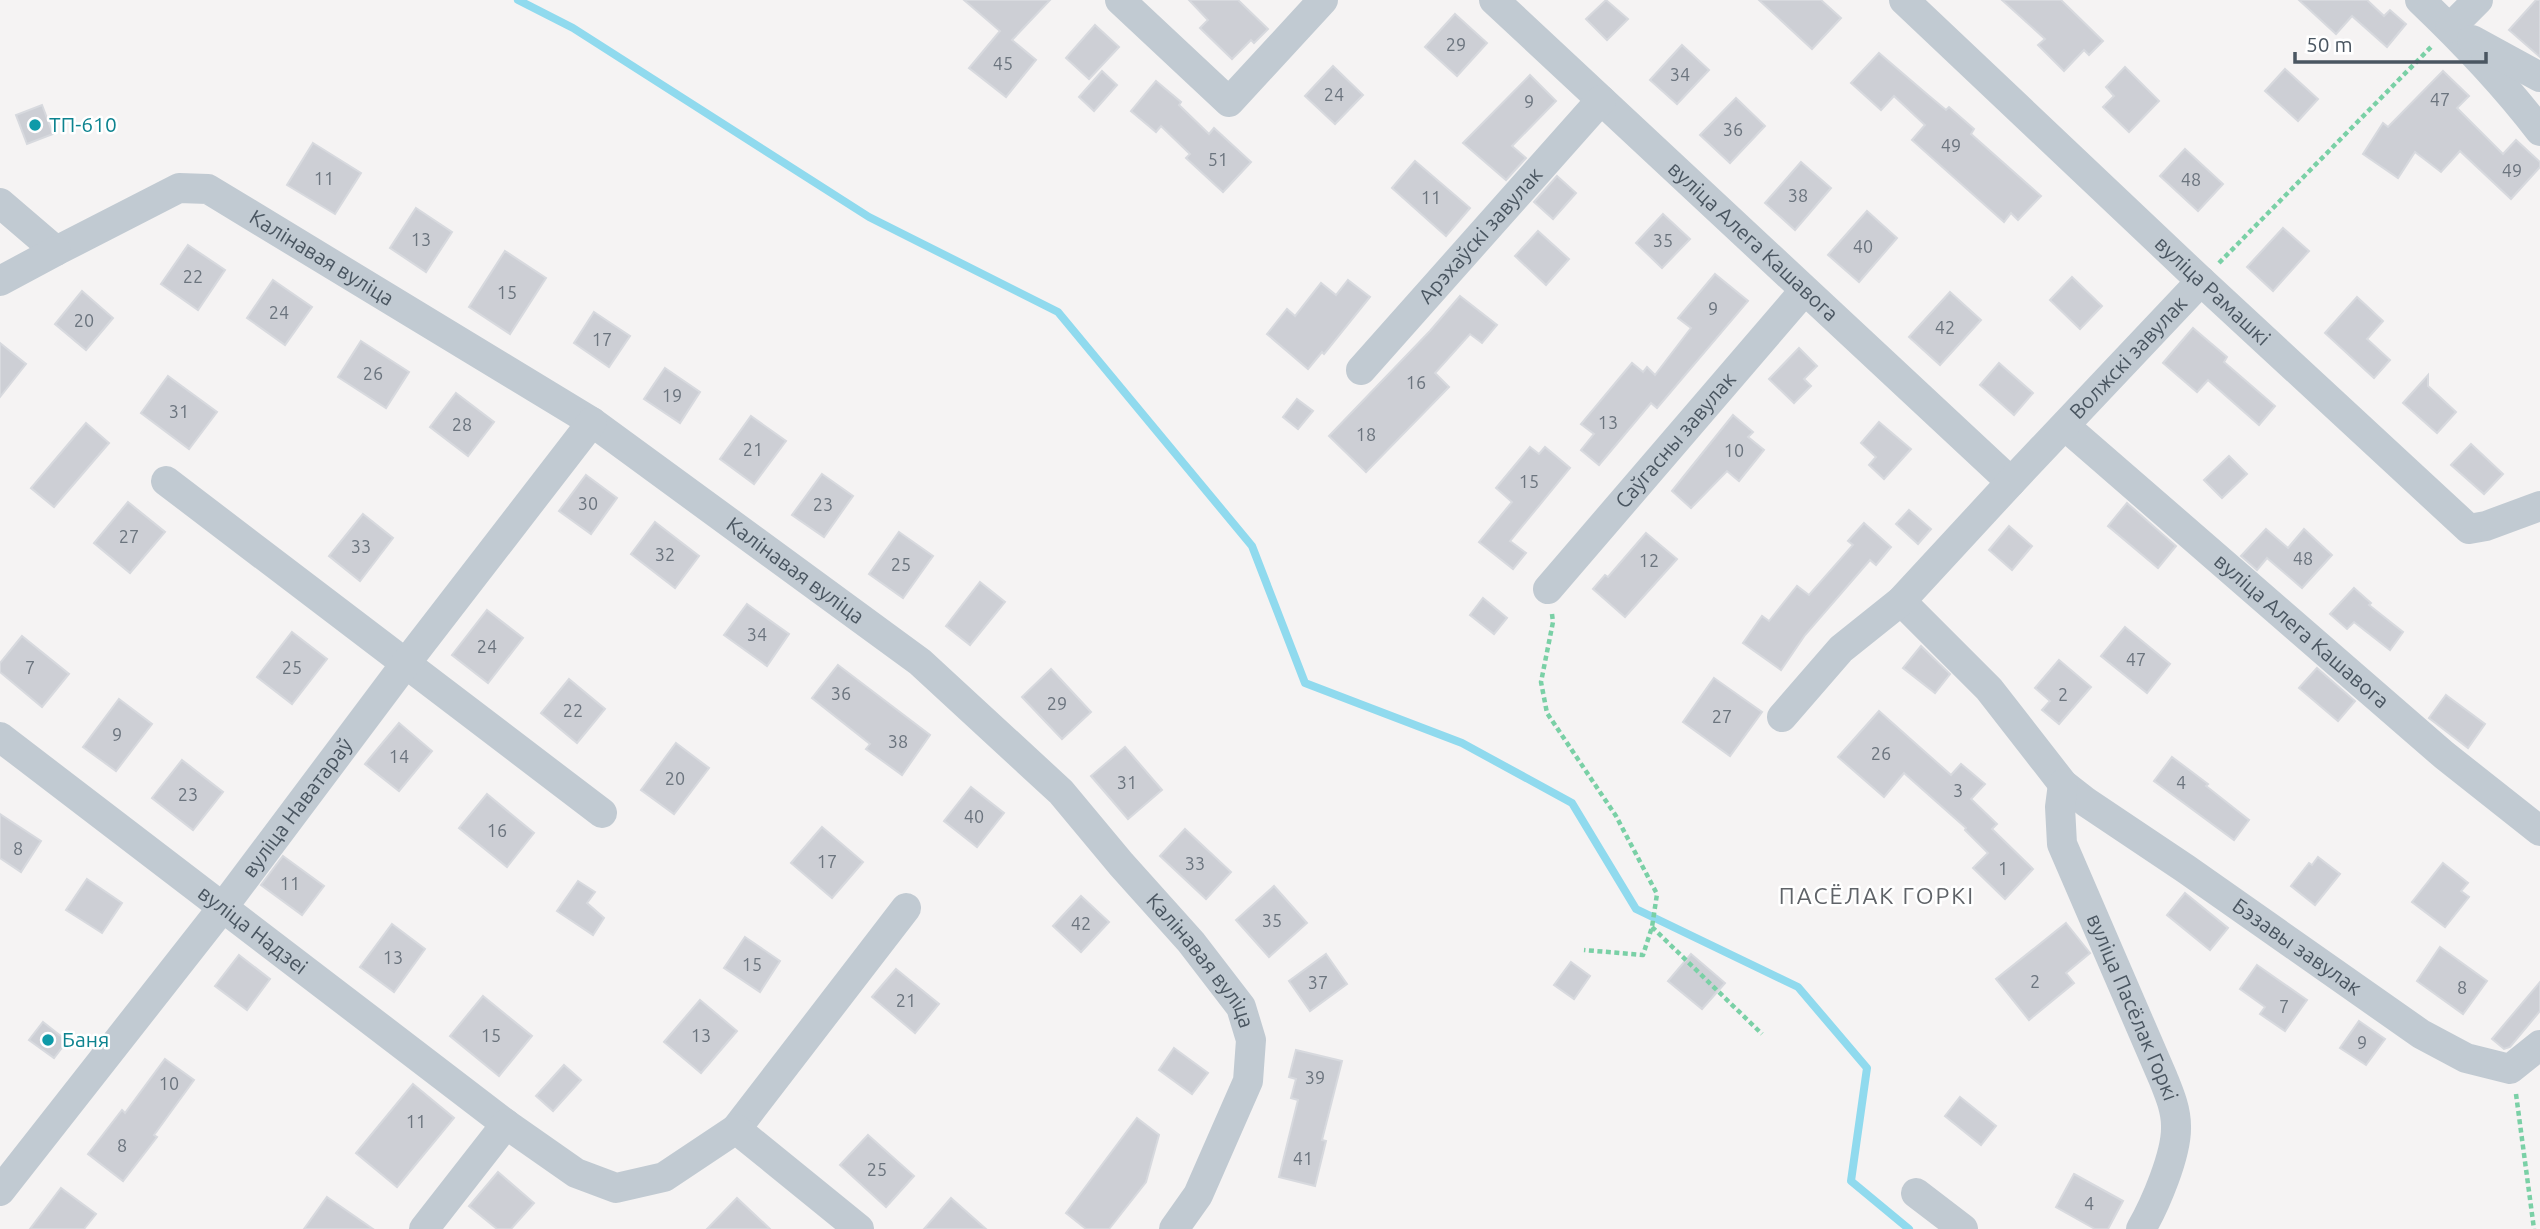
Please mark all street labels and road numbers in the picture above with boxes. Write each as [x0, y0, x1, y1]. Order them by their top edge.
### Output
street label: вуліца Алега Кашавога [1664, 156, 1843, 326]
street label: Арэхаўскі завулак [1413, 162, 1547, 308]
street label: Калінавая вуліца [246, 204, 399, 310]
street label: вуліца Рамашкі [2150, 231, 2276, 350]
street label: Волжскі завулак [2064, 291, 2192, 423]
street label: Саўгасны завулак [1610, 367, 1740, 513]
street label: Калінавая вуліца [722, 512, 869, 628]
street label: вуліца Алега Кашавога [2210, 548, 2394, 713]
street label: вуліца Наватараў [237, 733, 356, 882]
street label: вуліца Надзеі [194, 880, 313, 979]
street label: Калінавая вуліца [1142, 888, 1260, 1031]
street label: Бэзавы завулак [2228, 893, 2367, 1000]
street label: вуліца Пасёлак Горкі [2083, 910, 2184, 1103]

